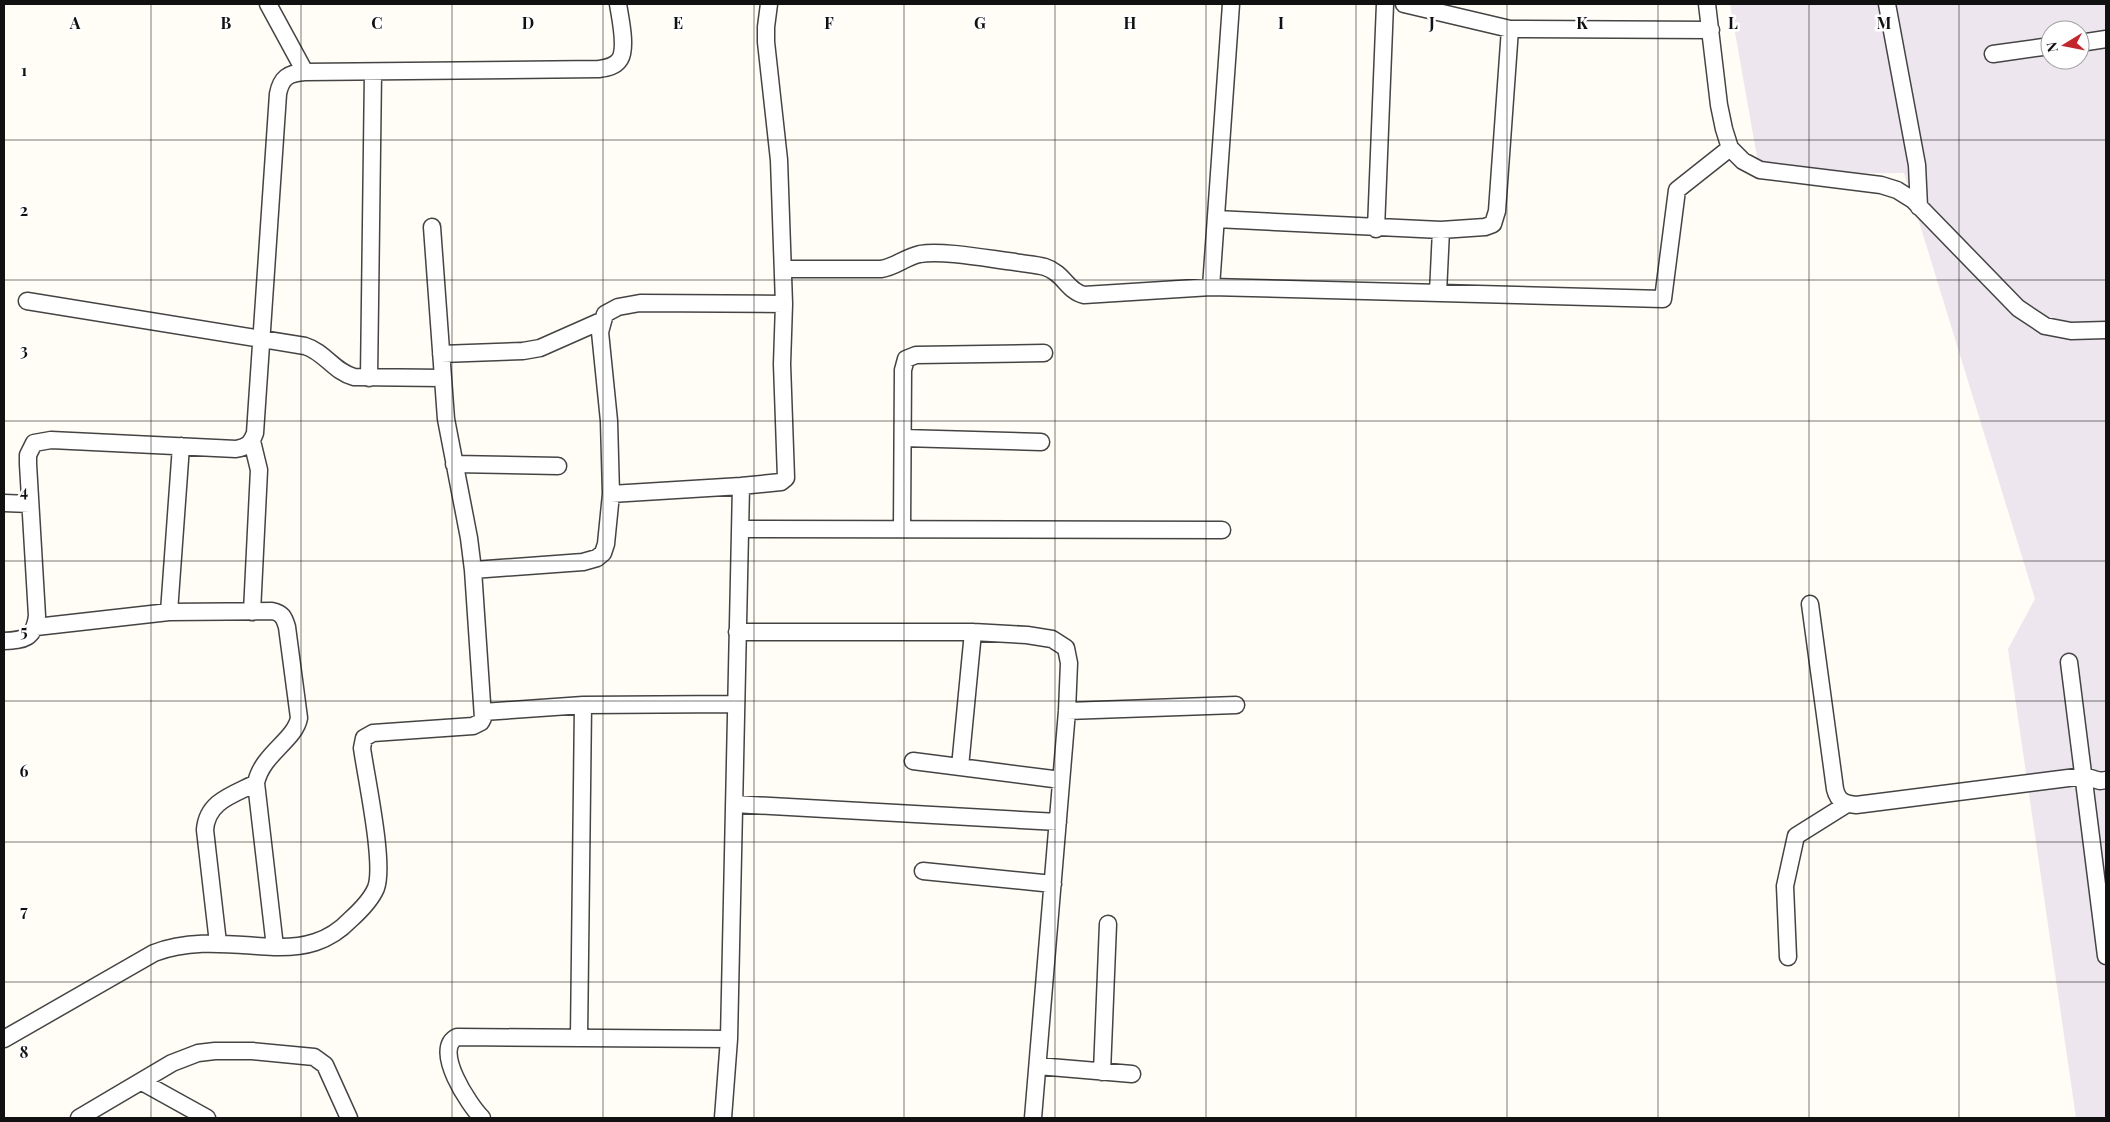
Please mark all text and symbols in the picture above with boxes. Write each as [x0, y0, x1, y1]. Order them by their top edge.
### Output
text: A [69, 12, 81, 33]
text: B [221, 12, 232, 33]
text: C [371, 12, 383, 33]
text: D [522, 12, 534, 33]
text: E [673, 12, 683, 33]
text: F [824, 12, 834, 33]
text: G [974, 12, 986, 33]
text: H [1124, 12, 1137, 33]
text: I [1278, 12, 1284, 33]
text: J [1428, 12, 1435, 33]
text: K [1576, 12, 1588, 33]
text: L [1728, 12, 1738, 33]
text: M [1877, 12, 1892, 33]
north arrow [2040, 20, 2090, 70]
text: N [2041, 41, 2062, 54]
text: 1 [21, 59, 27, 80]
text: 2 [20, 199, 28, 220]
text: 3 [20, 339, 28, 360]
text: 4 [20, 480, 28, 501]
text: 5 [20, 620, 28, 641]
text: 6 [20, 760, 29, 781]
text: 7 [20, 900, 28, 921]
text: 8 [20, 1041, 29, 1062]

